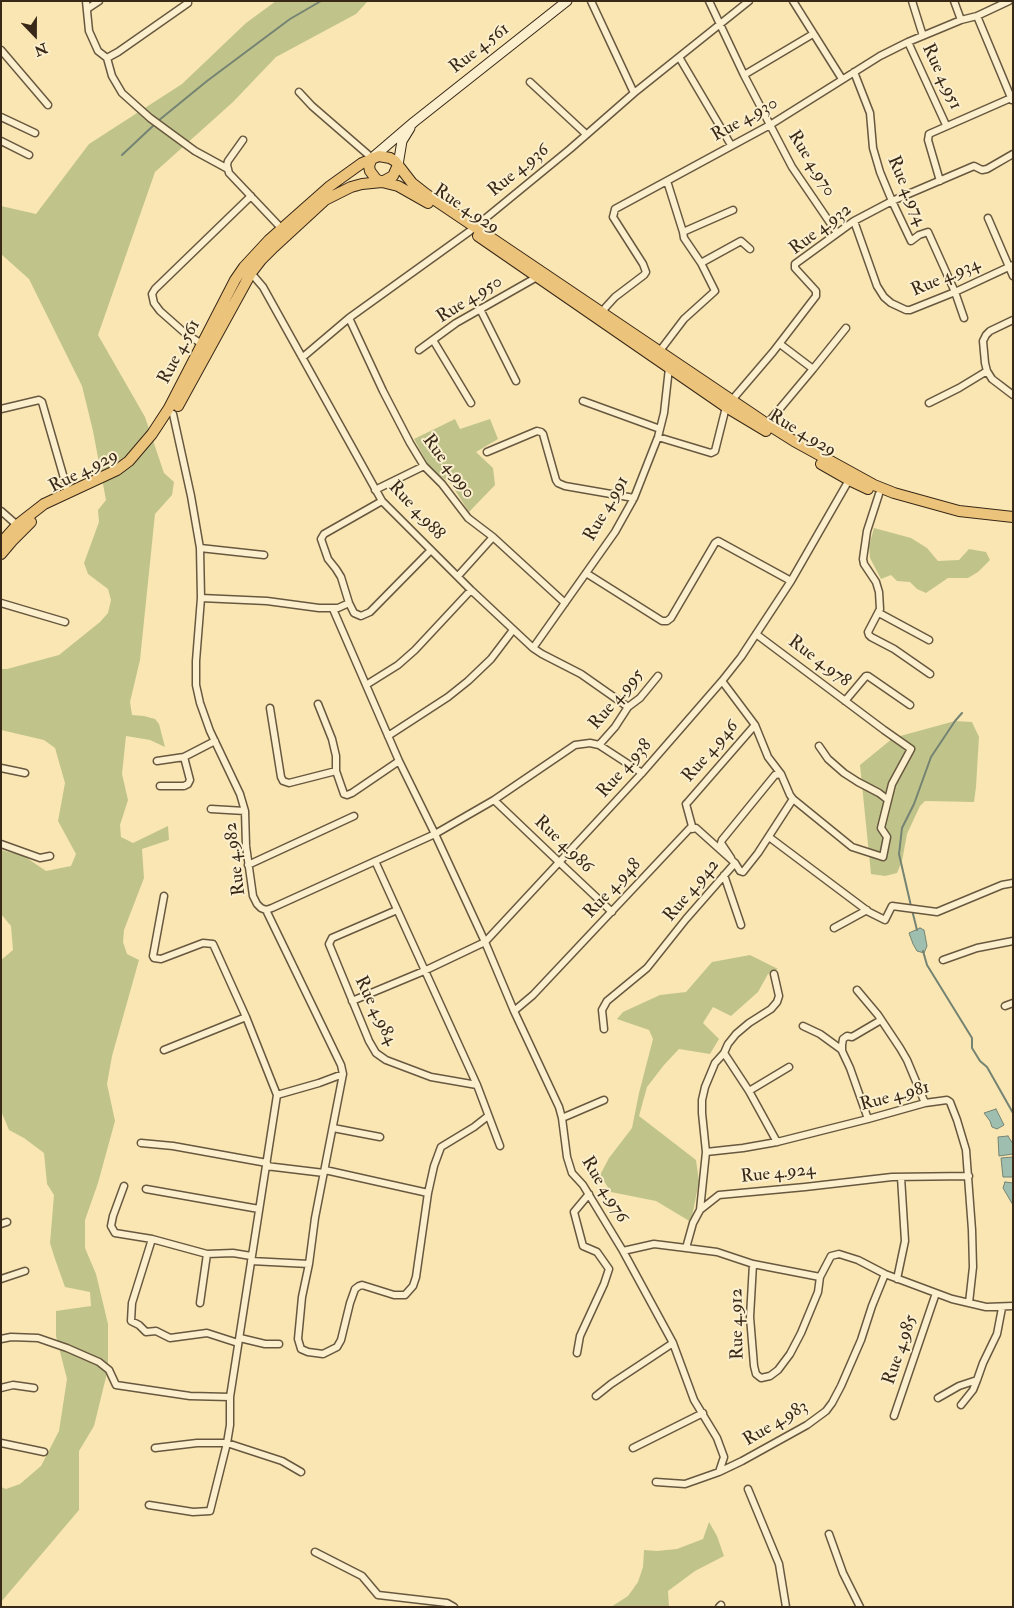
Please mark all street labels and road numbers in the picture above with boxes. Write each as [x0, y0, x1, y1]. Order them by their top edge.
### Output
street label: Rue 4.561 [446, 19, 514, 79]
street label: Rue 4.951 [916, 41, 966, 113]
street label: Rue 4.930 [708, 93, 782, 147]
street label: Rue 4.970 [782, 127, 840, 201]
street label: Rue 4.936 [484, 140, 554, 202]
street label: Rue 4.974 [882, 153, 930, 229]
street label: Rue 4.929 [429, 180, 503, 240]
street label: Rue 4.932 [786, 200, 856, 260]
street label: Rue 4.934 [908, 254, 984, 302]
street label: Rue 4.950 [433, 271, 507, 329]
street label: Rue 4.561 [154, 316, 206, 388]
street label: Rue 4.929 [765, 406, 839, 462]
street label: Rue 4.990 [417, 431, 479, 503]
street label: Rue 4.929 [46, 445, 122, 499]
street label: Rue 4.991 [580, 473, 634, 545]
street label: Rue 4.988 [383, 477, 449, 545]
street label: Rue 4.978 [783, 631, 855, 693]
street label: Rue 4.995 [585, 665, 649, 735]
street label: Rue 4.946 [678, 717, 744, 787]
street label: Rue 4.938 [593, 735, 657, 803]
street label: Rue 4.986 [529, 812, 597, 878]
street label: Rue 4.982 [221, 821, 251, 897]
street label: Rue 4.948 [580, 854, 646, 924]
street label: Rue 4.942 [660, 855, 724, 927]
street label: Rue 4.984 [349, 973, 401, 1049]
street label: Rue 4.981 [858, 1077, 932, 1117]
street label: Rue 4.976 [576, 1153, 632, 1227]
street label: Rue 4.924 [740, 1159, 816, 1189]
street label: Rue 4.912 [727, 1288, 749, 1360]
street label: Rue 4.985 [879, 1312, 923, 1388]
street label: Rue 4.983 [740, 1396, 812, 1452]

